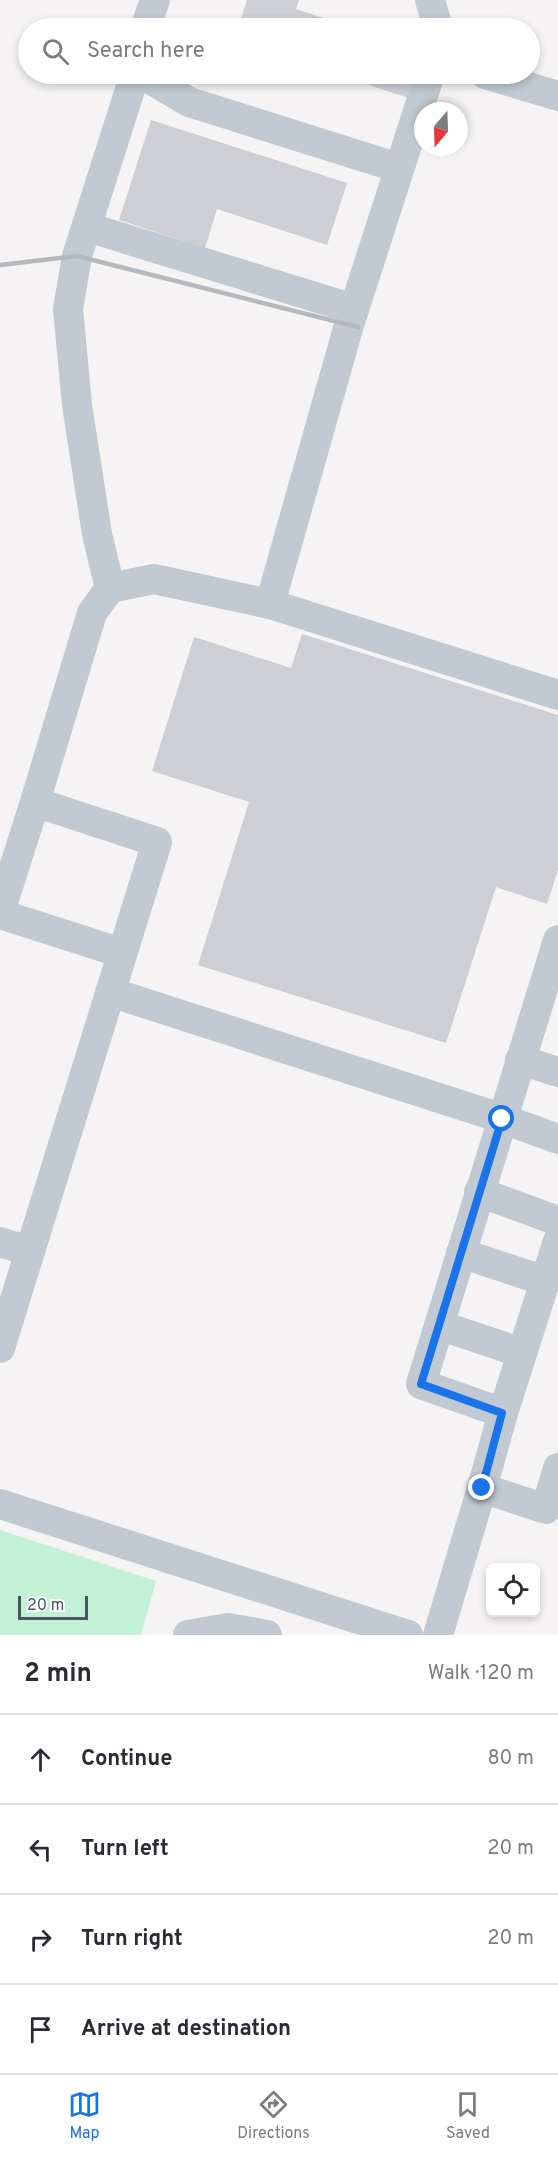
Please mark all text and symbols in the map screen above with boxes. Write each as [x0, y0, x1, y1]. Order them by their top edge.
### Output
search box [18, 18, 540, 84]
icon: search [39, 35, 72, 68]
text: Search here [87, 38, 205, 65]
north arrow [414, 102, 468, 156]
route start [488, 1105, 514, 1131]
route end [468, 1474, 494, 1500]
map controls [486, 1563, 540, 1617]
button: locate [486, 1563, 540, 1617]
scale bar [18, 1593, 88, 1620]
text: 20 m [27, 1596, 64, 1616]
text: 2 min [24, 1658, 92, 1691]
text: Walk · 120 m [428, 1661, 534, 1687]
icon: ahead [24, 1743, 57, 1776]
text: Continue [81, 1746, 172, 1773]
text: 80 m [488, 1746, 534, 1772]
icon: left [24, 1833, 57, 1866]
text: Turn left [81, 1836, 169, 1863]
text: 20 m [487, 1836, 534, 1862]
icon: right [24, 1923, 57, 1956]
text: Turn right [81, 1926, 183, 1953]
text: 20 m [487, 1926, 534, 1952]
icon: arrive [24, 2013, 57, 2046]
text: Arrive at destination [81, 2016, 291, 2043]
tab: Map [68, 2088, 101, 2144]
tab: Directions [237, 2088, 310, 2144]
tab: Saved [446, 2088, 490, 2144]

